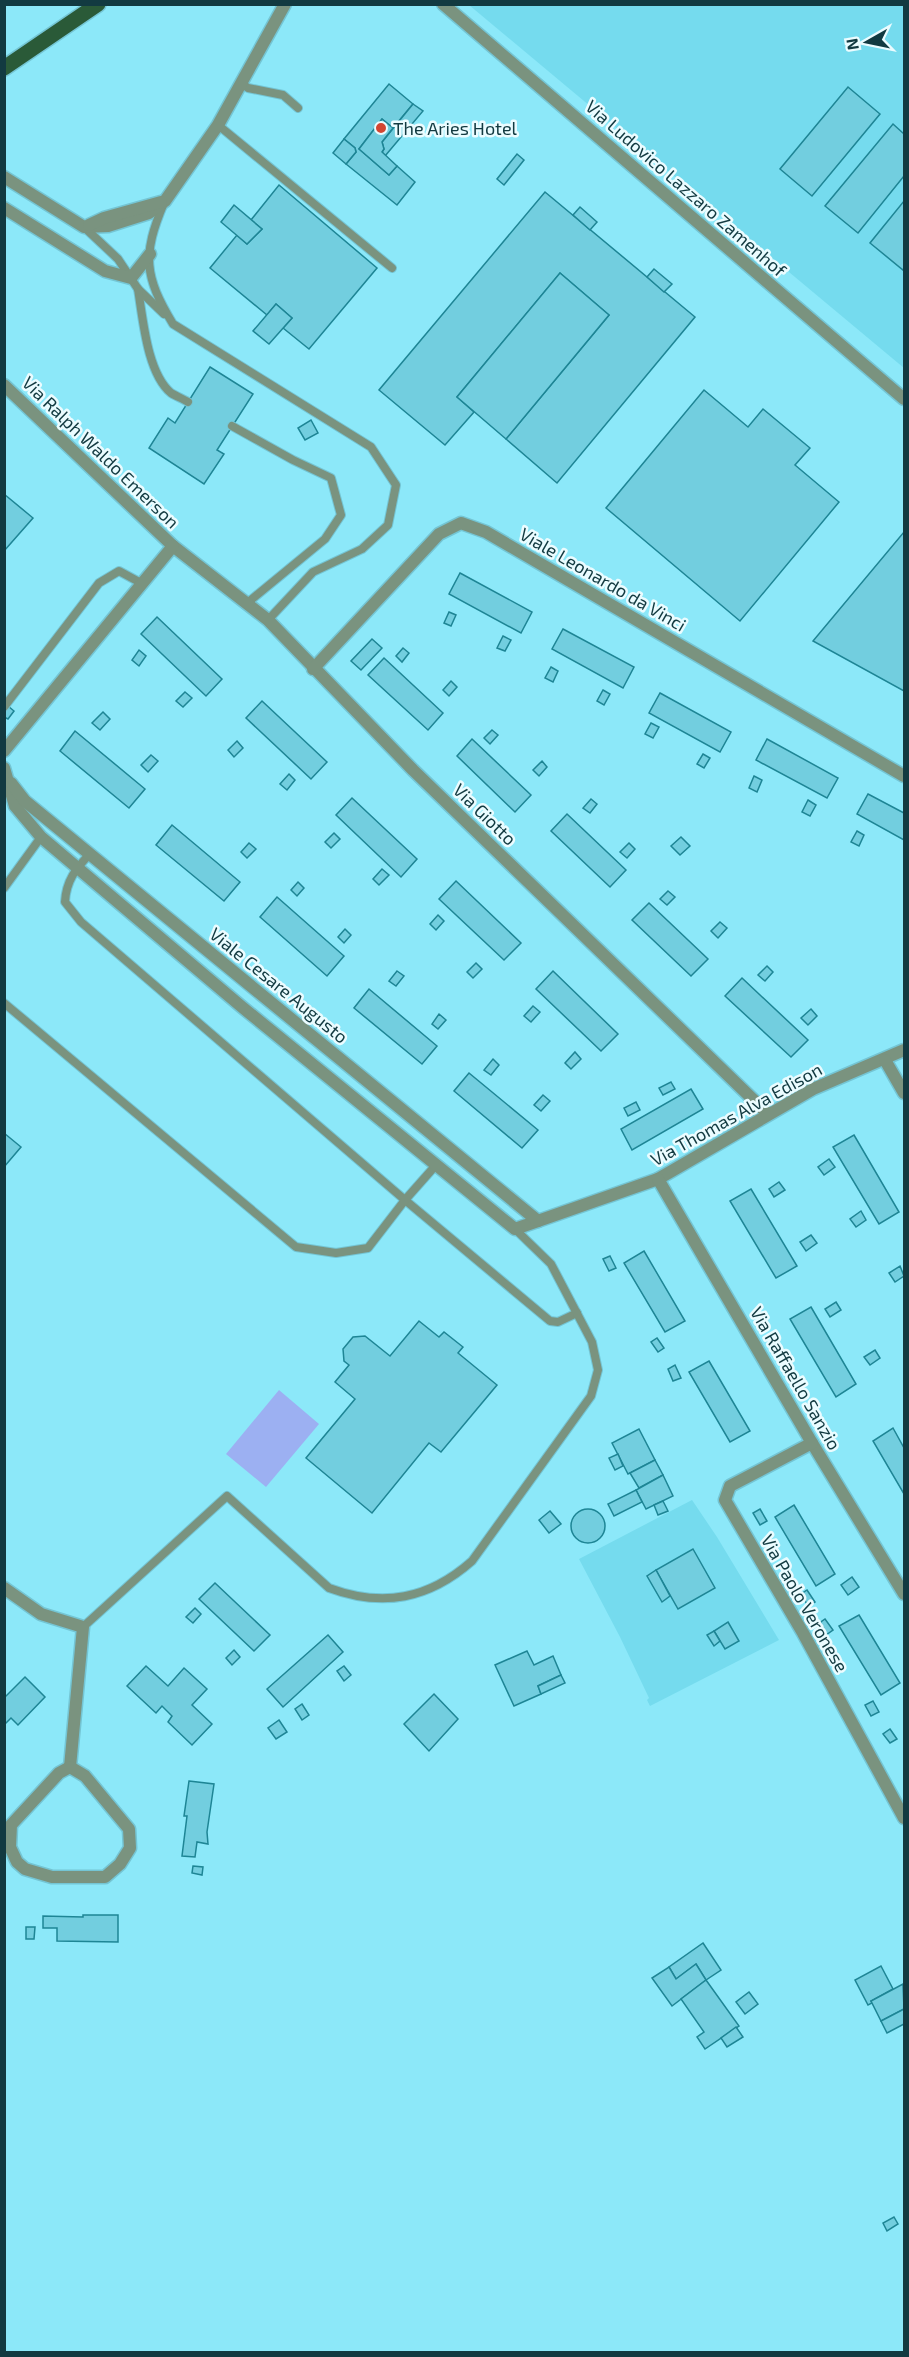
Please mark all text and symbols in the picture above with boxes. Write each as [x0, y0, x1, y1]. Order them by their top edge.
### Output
north arrow [837, 12, 897, 72]
text: N [841, 37, 862, 52]
street label: Via Ludovico Lazzaro Zamenhof [581, 95, 792, 282]
place label: The Aries Hotel [393, 117, 518, 139]
marker: The Aries Hotel [374, 121, 388, 135]
street label: Via Ralph Waldo Emerson [18, 371, 184, 533]
street label: Viale Leonardo da Vinci [516, 522, 690, 636]
street label: Via Giotto [449, 779, 521, 849]
street label: Viale Cesare Augusto [205, 922, 353, 1048]
street label: Via Thomas Alva Edison [646, 1058, 826, 1170]
street label: Via Raffaello Sanzio [746, 1302, 846, 1454]
street label: Via Paolo Veronese [757, 1530, 853, 1676]

